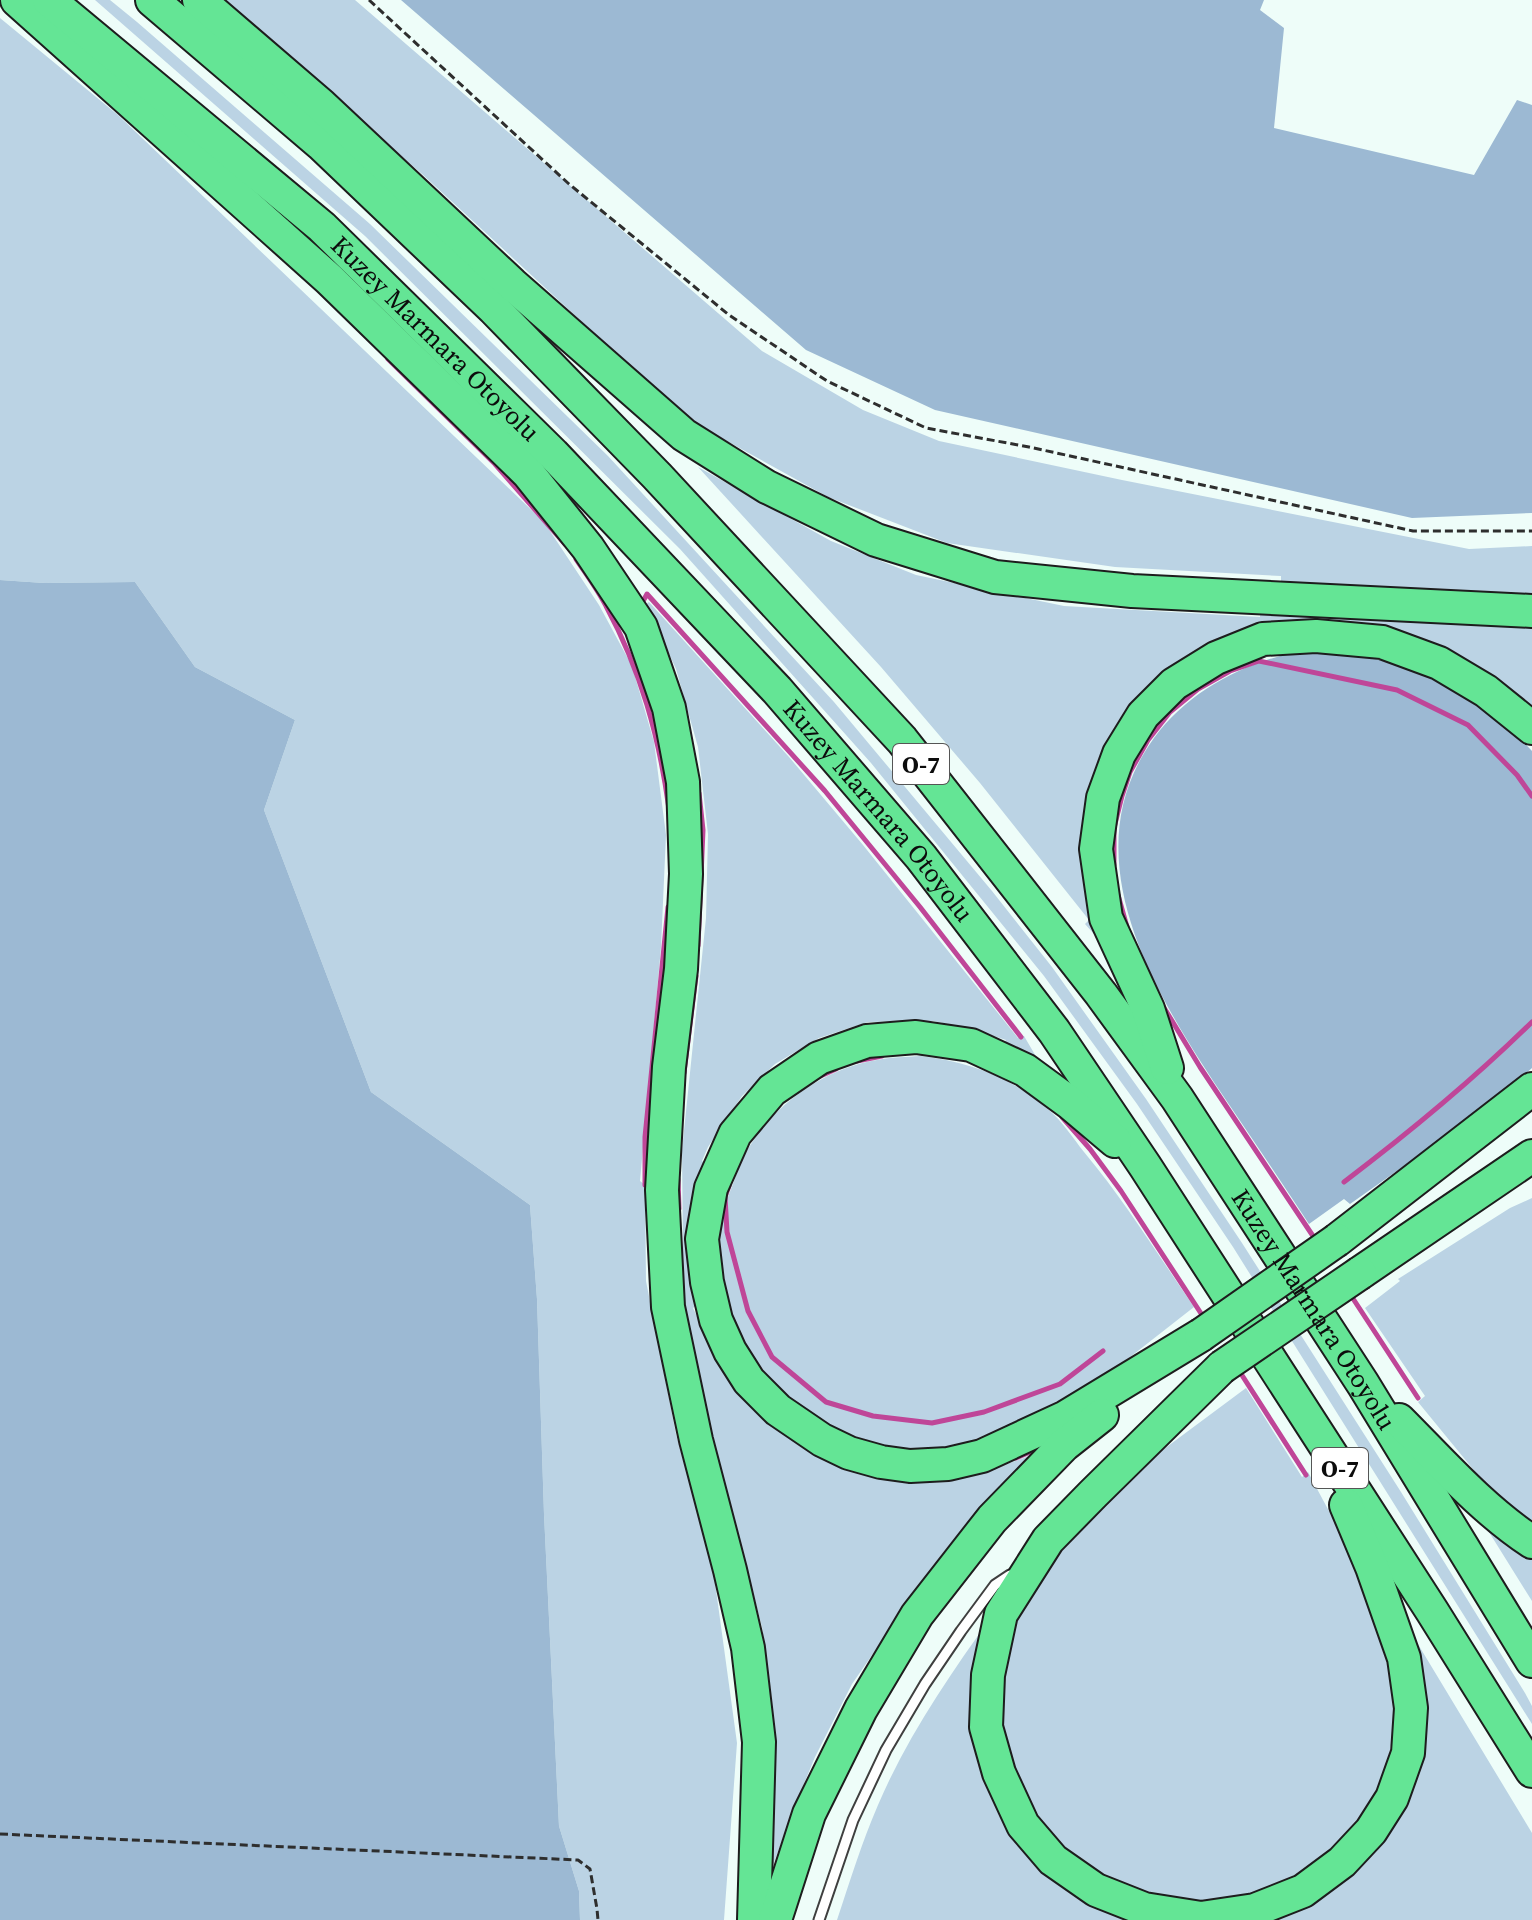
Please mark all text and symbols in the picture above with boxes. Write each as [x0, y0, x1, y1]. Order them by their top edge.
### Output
street label: Kuzey Marmara Otoyolu [323, 227, 548, 449]
street label: Kuzey Marmara Otoyolu [775, 692, 982, 929]
road number: O-7 [893, 744, 949, 784]
street label: Kuzey Marmara Otoyolu [1223, 1182, 1405, 1437]
road number: O-7 [1312, 1448, 1368, 1488]

